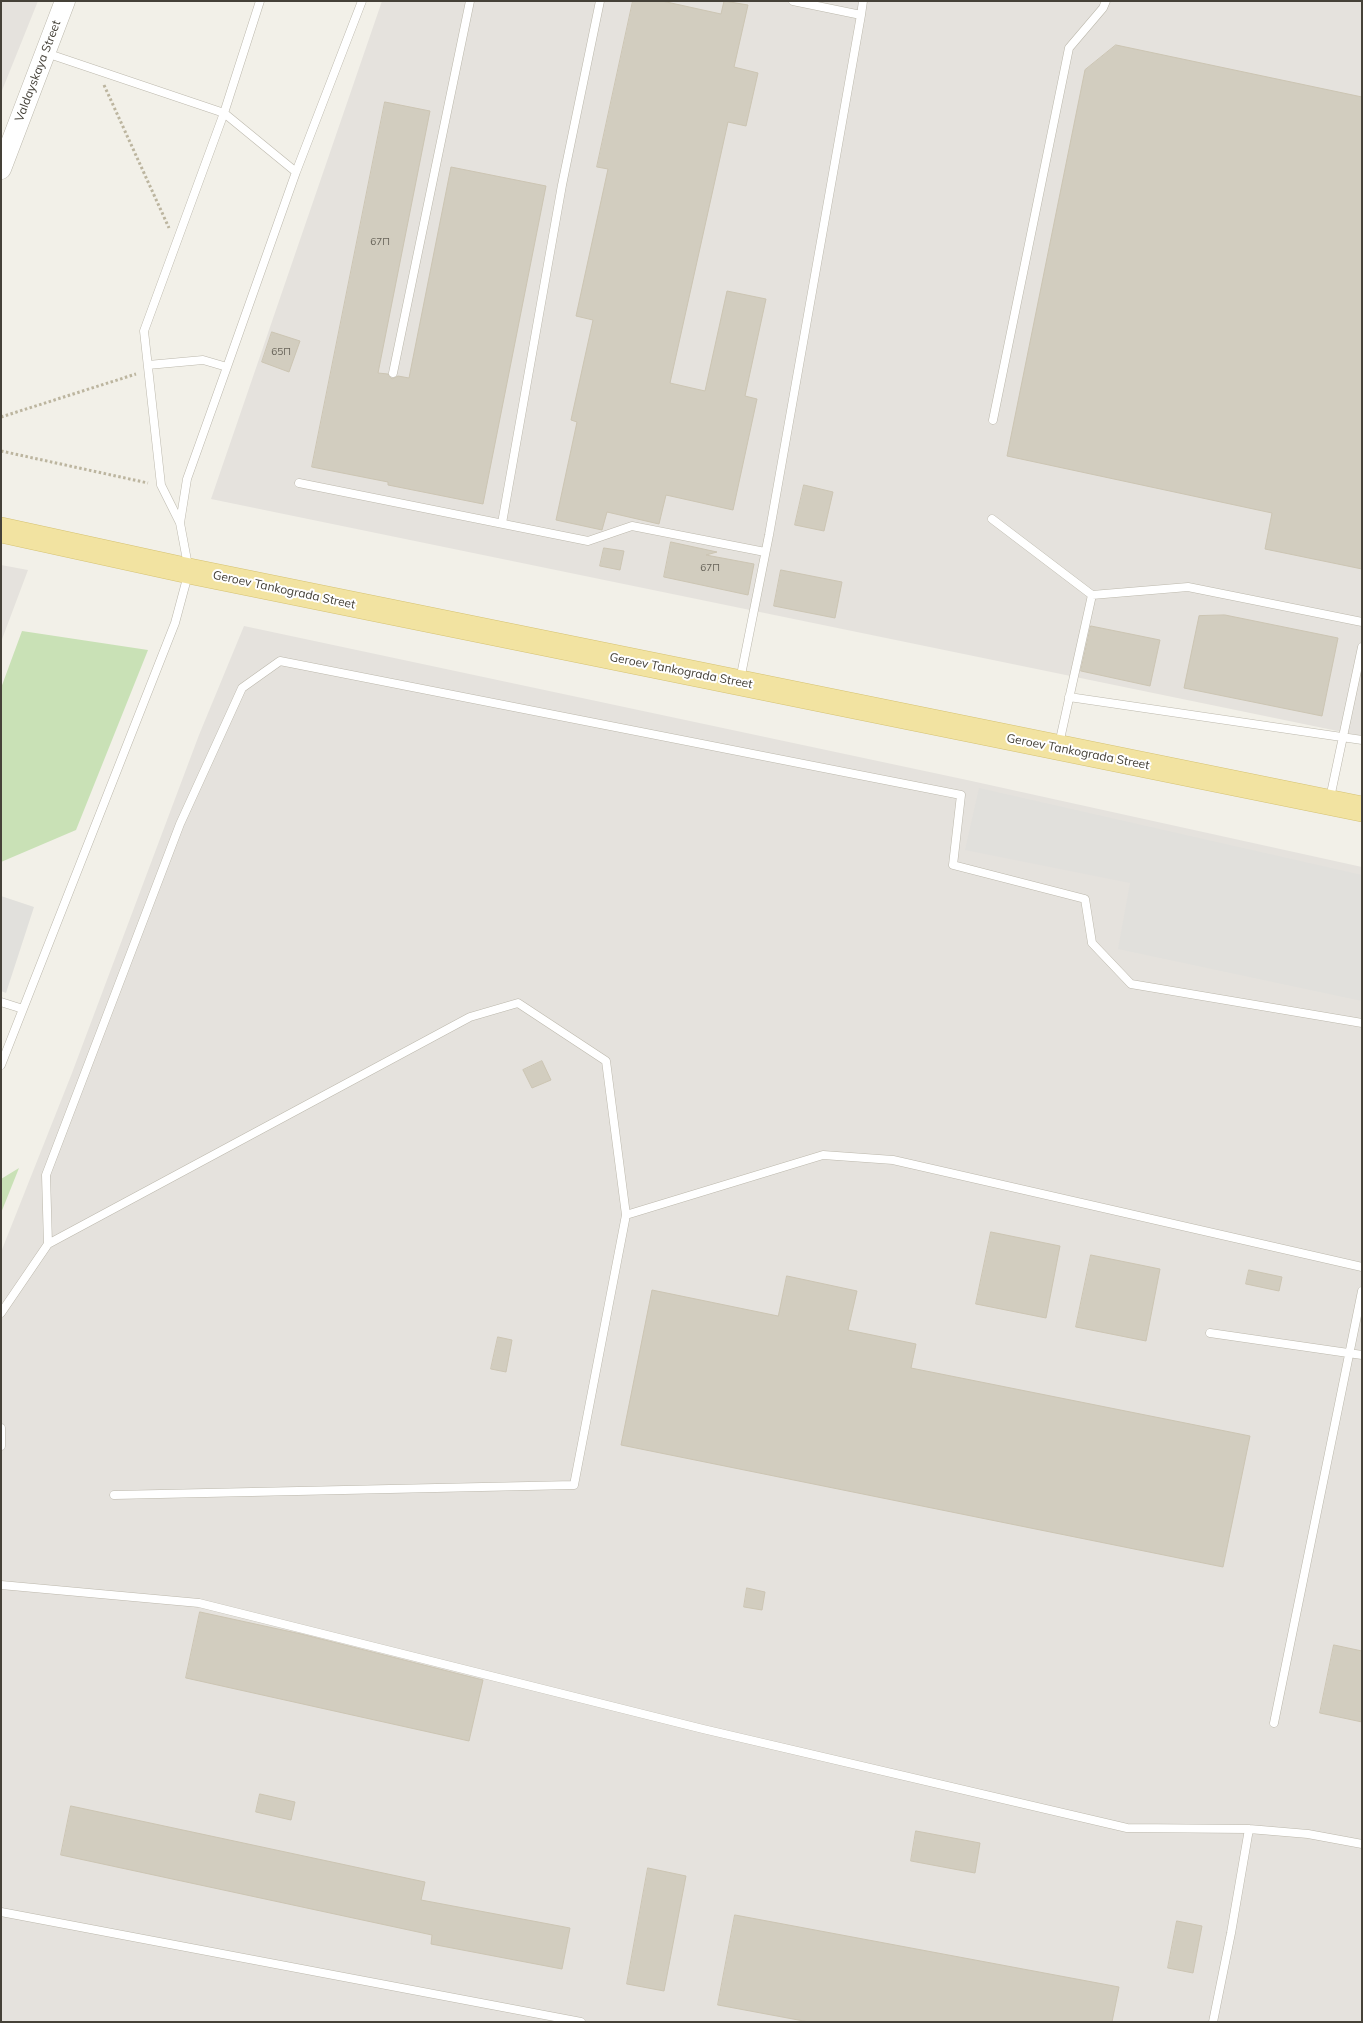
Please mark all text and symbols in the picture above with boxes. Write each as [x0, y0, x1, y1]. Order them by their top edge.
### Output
street label: Valdayskaya Street [12, 18, 64, 124]
house number: 67П [370, 236, 390, 248]
house number: 65П [271, 346, 291, 358]
house number: 67П [700, 562, 720, 574]
street label: Geroev Tankograda Street [211, 568, 357, 612]
street label: Geroev Tankograda Street [608, 650, 754, 692]
street label: Geroev Tankograda Street [1005, 731, 1151, 773]

